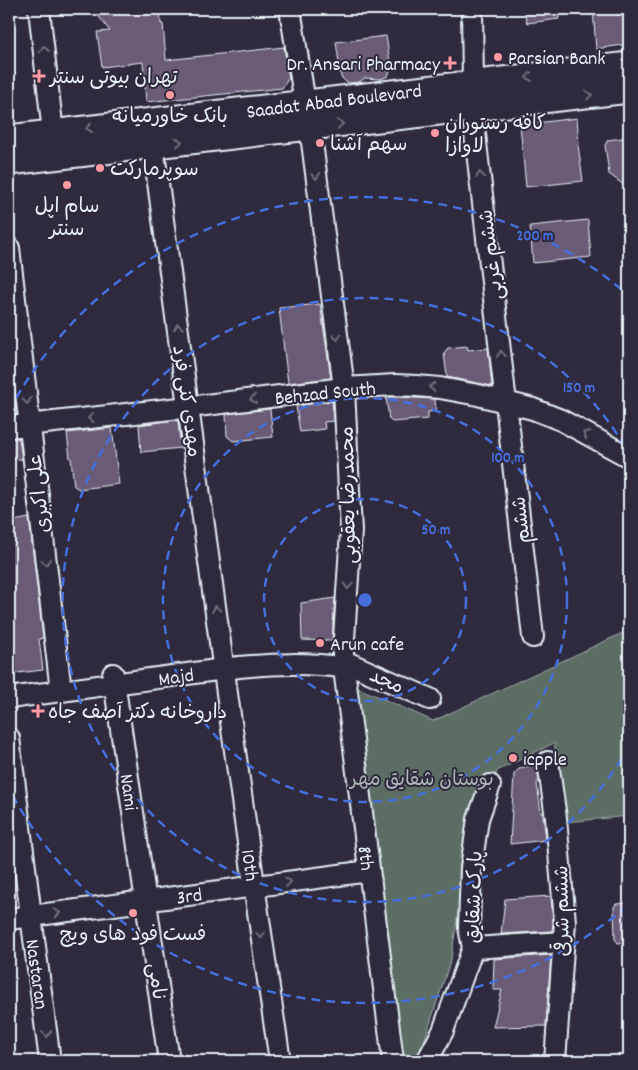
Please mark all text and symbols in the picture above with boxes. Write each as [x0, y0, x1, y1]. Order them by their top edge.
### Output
one-way arrow [39, 45, 50, 53]
place label: Parsian Bank [508, 46, 605, 74]
marker: Parsian Bank [492, 51, 504, 63]
place label: Dr. Ansari Pharmacy [286, 52, 441, 80]
marker: Dr. Ansari Pharmacy [444, 57, 456, 69]
place label: تهران بیوتی سنتر [48, 65, 178, 93]
marker: تهران بیوتی سنتر [32, 69, 46, 83]
one-way arrow [524, 71, 532, 82]
street label: Saadat Abad Boulevard [245, 78, 424, 128]
marker: بانک خاورمیانه [164, 89, 176, 101]
one-way arrow [585, 90, 593, 101]
place label: بانک خاورمیانه [112, 104, 228, 132]
place label: کافه رستوران لاوازا [445, 111, 546, 162]
one-way arrow [337, 119, 345, 130]
one-way arrow [85, 122, 93, 133]
marker: کافه رستوران لاوازا [429, 127, 441, 139]
place label: سهم آشنا [330, 132, 407, 160]
one-way arrow [175, 137, 183, 148]
marker: سهم آشنا [314, 137, 326, 149]
place label: سوپرمارکت [110, 157, 199, 185]
marker: سوپرمارکت [94, 162, 106, 174]
one-way arrow [475, 171, 486, 179]
one-way arrow [310, 172, 321, 180]
marker: سام اپل سنتر [61, 179, 73, 191]
place label: سام اپل سنتر [35, 194, 99, 245]
street label: ششم غربی [474, 208, 512, 302]
text: 200 m [517, 226, 553, 248]
one-way arrow [173, 322, 184, 330]
one-way arrow [332, 332, 342, 341]
street label: مهدی کنی فرد [163, 344, 207, 459]
one-way arrow [496, 350, 507, 358]
street label: Behzad South [273, 376, 377, 414]
text: 150 m [563, 378, 595, 400]
one-way arrow [428, 382, 436, 393]
one-way arrow [248, 394, 257, 404]
one-way arrow [21, 397, 32, 405]
one-way arrow [87, 412, 95, 423]
street label: محمدرضا یعقوبی [335, 426, 365, 564]
one-way arrow [583, 430, 592, 440]
text: 100 m [491, 448, 525, 470]
street label: علی اکبری [22, 453, 60, 534]
street label: ششم [507, 495, 539, 545]
text: 50 m [422, 520, 450, 542]
one-way arrow [40, 558, 51, 566]
one-way arrow [342, 582, 353, 590]
centre of rings [356, 591, 374, 609]
one-way arrow [211, 605, 222, 613]
place label: Arun cafe [330, 632, 404, 660]
marker: Arun cafe [314, 637, 326, 649]
street label: Majd [157, 663, 196, 695]
street label: مجد [364, 663, 407, 703]
place label: داروخانه دکتر آصف جاه [48, 700, 227, 728]
marker: داروخانه دکتر آصف جاه [32, 705, 44, 717]
place label: icpple [523, 747, 567, 775]
marker: icpple [507, 752, 519, 764]
park label: بوستان شقایق مهر [348, 767, 494, 795]
street label: Nami [111, 772, 143, 813]
street label: 8th [349, 844, 379, 872]
street label: 10th [232, 848, 264, 883]
street label: پارک شقایق [460, 850, 492, 944]
street label: ششم شرقی [547, 865, 579, 957]
one-way arrow [284, 877, 292, 888]
street label: 3rd [175, 882, 204, 914]
marker: فست فود های ویچ [127, 907, 139, 919]
one-way arrow [53, 908, 61, 919]
place label: فست فود های ویچ [60, 922, 206, 950]
one-way arrow [255, 931, 266, 939]
street label: Nastaran [16, 938, 54, 1011]
street label: نامی [139, 961, 171, 1002]
one-way arrow [41, 1030, 51, 1038]

